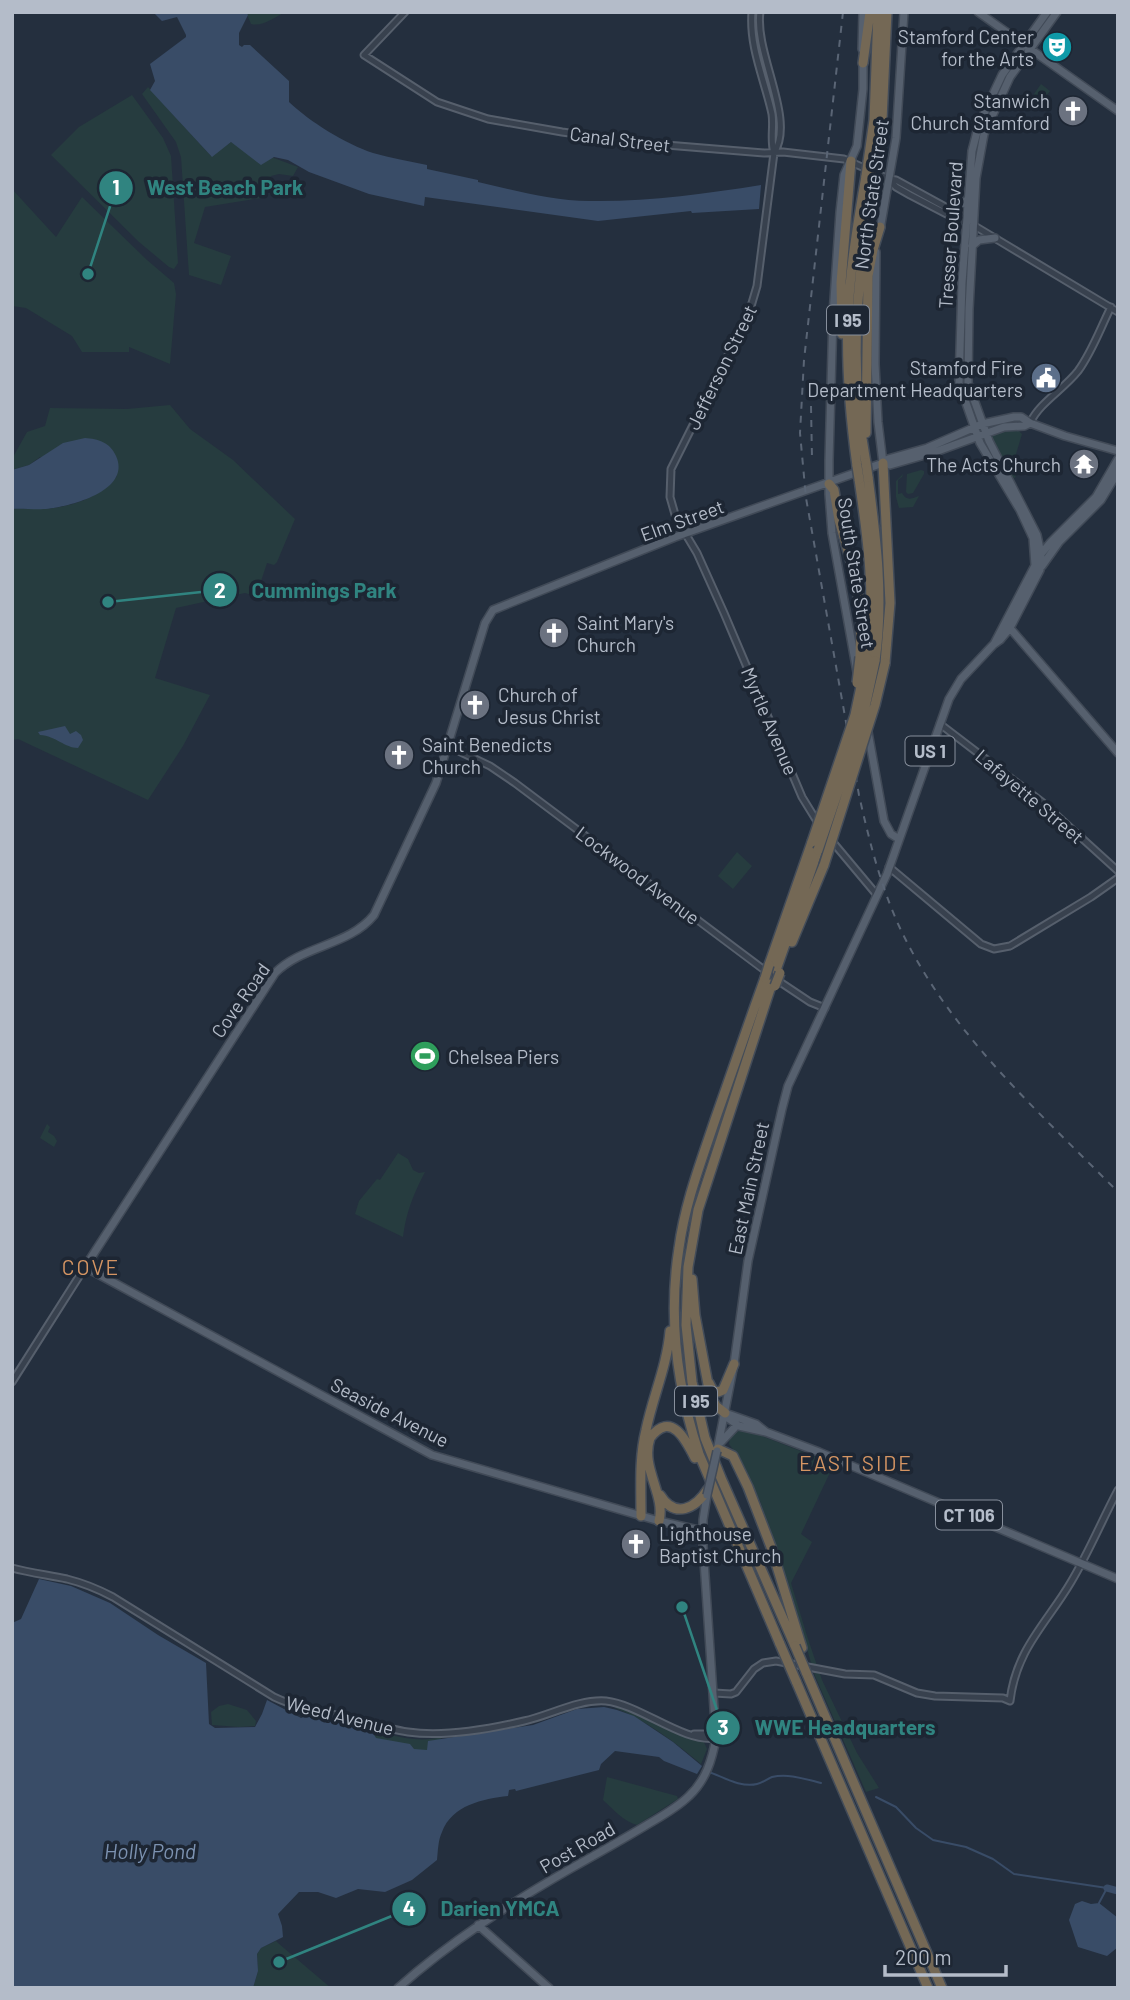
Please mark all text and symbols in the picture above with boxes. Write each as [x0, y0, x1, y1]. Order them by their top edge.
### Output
place label: Stamford Center for the Arts [898, 25, 1034, 70]
theatre icon: Stamford Center for the Arts [1040, 30, 1074, 64]
place label: Stanwich Church Stamford [910, 89, 1050, 134]
church icon: Stanwich Church Stamford [1056, 94, 1090, 128]
street label: North State Street [849, 117, 893, 271]
street label: Canal Street [568, 121, 672, 157]
street label: Tresser Boulevard [933, 160, 967, 310]
callout: West Beach Park [98, 167, 318, 209]
text: 1 [112, 174, 120, 199]
text: West Beach Park [147, 174, 303, 199]
street label: Jefferson Street [681, 301, 761, 433]
road number: I 95 [827, 306, 869, 334]
place label: Stamford Fire Department Headquarters [807, 356, 1023, 401]
public building icon: Stamford Fire Department Headquarters [1029, 361, 1063, 395]
temple icon: The Acts Church [1067, 447, 1101, 481]
place label: The Acts Church [926, 453, 1061, 476]
street label: Elm Street [637, 494, 727, 546]
street label: South State Street [834, 496, 880, 650]
callout: Cummings Park [202, 569, 410, 611]
text: 2 [214, 577, 226, 602]
text: Cummings Park [251, 577, 397, 602]
place label: Saint Mary's Church [577, 611, 674, 656]
church icon: Saint Mary's Church [537, 616, 571, 650]
street label: Myrtle Avenue [737, 664, 803, 778]
place label: Church of Jesus Christ [498, 683, 601, 728]
church icon: Church of Jesus Christ [458, 688, 492, 722]
place label: Saint Benedicts Church [422, 733, 552, 778]
road number: US 1 [906, 736, 954, 766]
church icon: Saint Benedicts Church [382, 738, 416, 772]
street label: Lafayette Street [971, 744, 1089, 848]
street label: Lockwood Avenue [571, 821, 705, 929]
street label: Cove Road [206, 958, 274, 1042]
sports icon: Chelsea Piers [408, 1039, 442, 1073]
place label: Chelsea Piers [448, 1045, 559, 1068]
street label: East Main Street [723, 1120, 773, 1256]
district label: COVE [62, 1254, 120, 1279]
street label: Seaside Avenue [327, 1372, 453, 1452]
road number: I 95 [675, 1386, 717, 1416]
district label: EAST SIDE [799, 1450, 913, 1475]
road number: CT 106 [936, 1500, 1002, 1530]
place label: Lighthouse Baptist Church [659, 1522, 782, 1567]
church icon: Lighthouse Baptist Church [619, 1527, 653, 1561]
street label: Weed Avenue [284, 1690, 396, 1740]
callout: WWE Headquarters [705, 1707, 949, 1749]
text: 3 [717, 1714, 729, 1739]
text: WWE Headquarters [754, 1714, 936, 1739]
street label: Post Road [535, 1816, 619, 1878]
water label: Holly Pond [104, 1838, 196, 1863]
callout: Darien YMCA [392, 1888, 574, 1930]
text: 4 [403, 1895, 415, 1920]
text: Darien YMCA [440, 1895, 560, 1920]
scale bar [885, 1934, 1006, 1978]
text: 200 m [895, 1944, 952, 1969]

